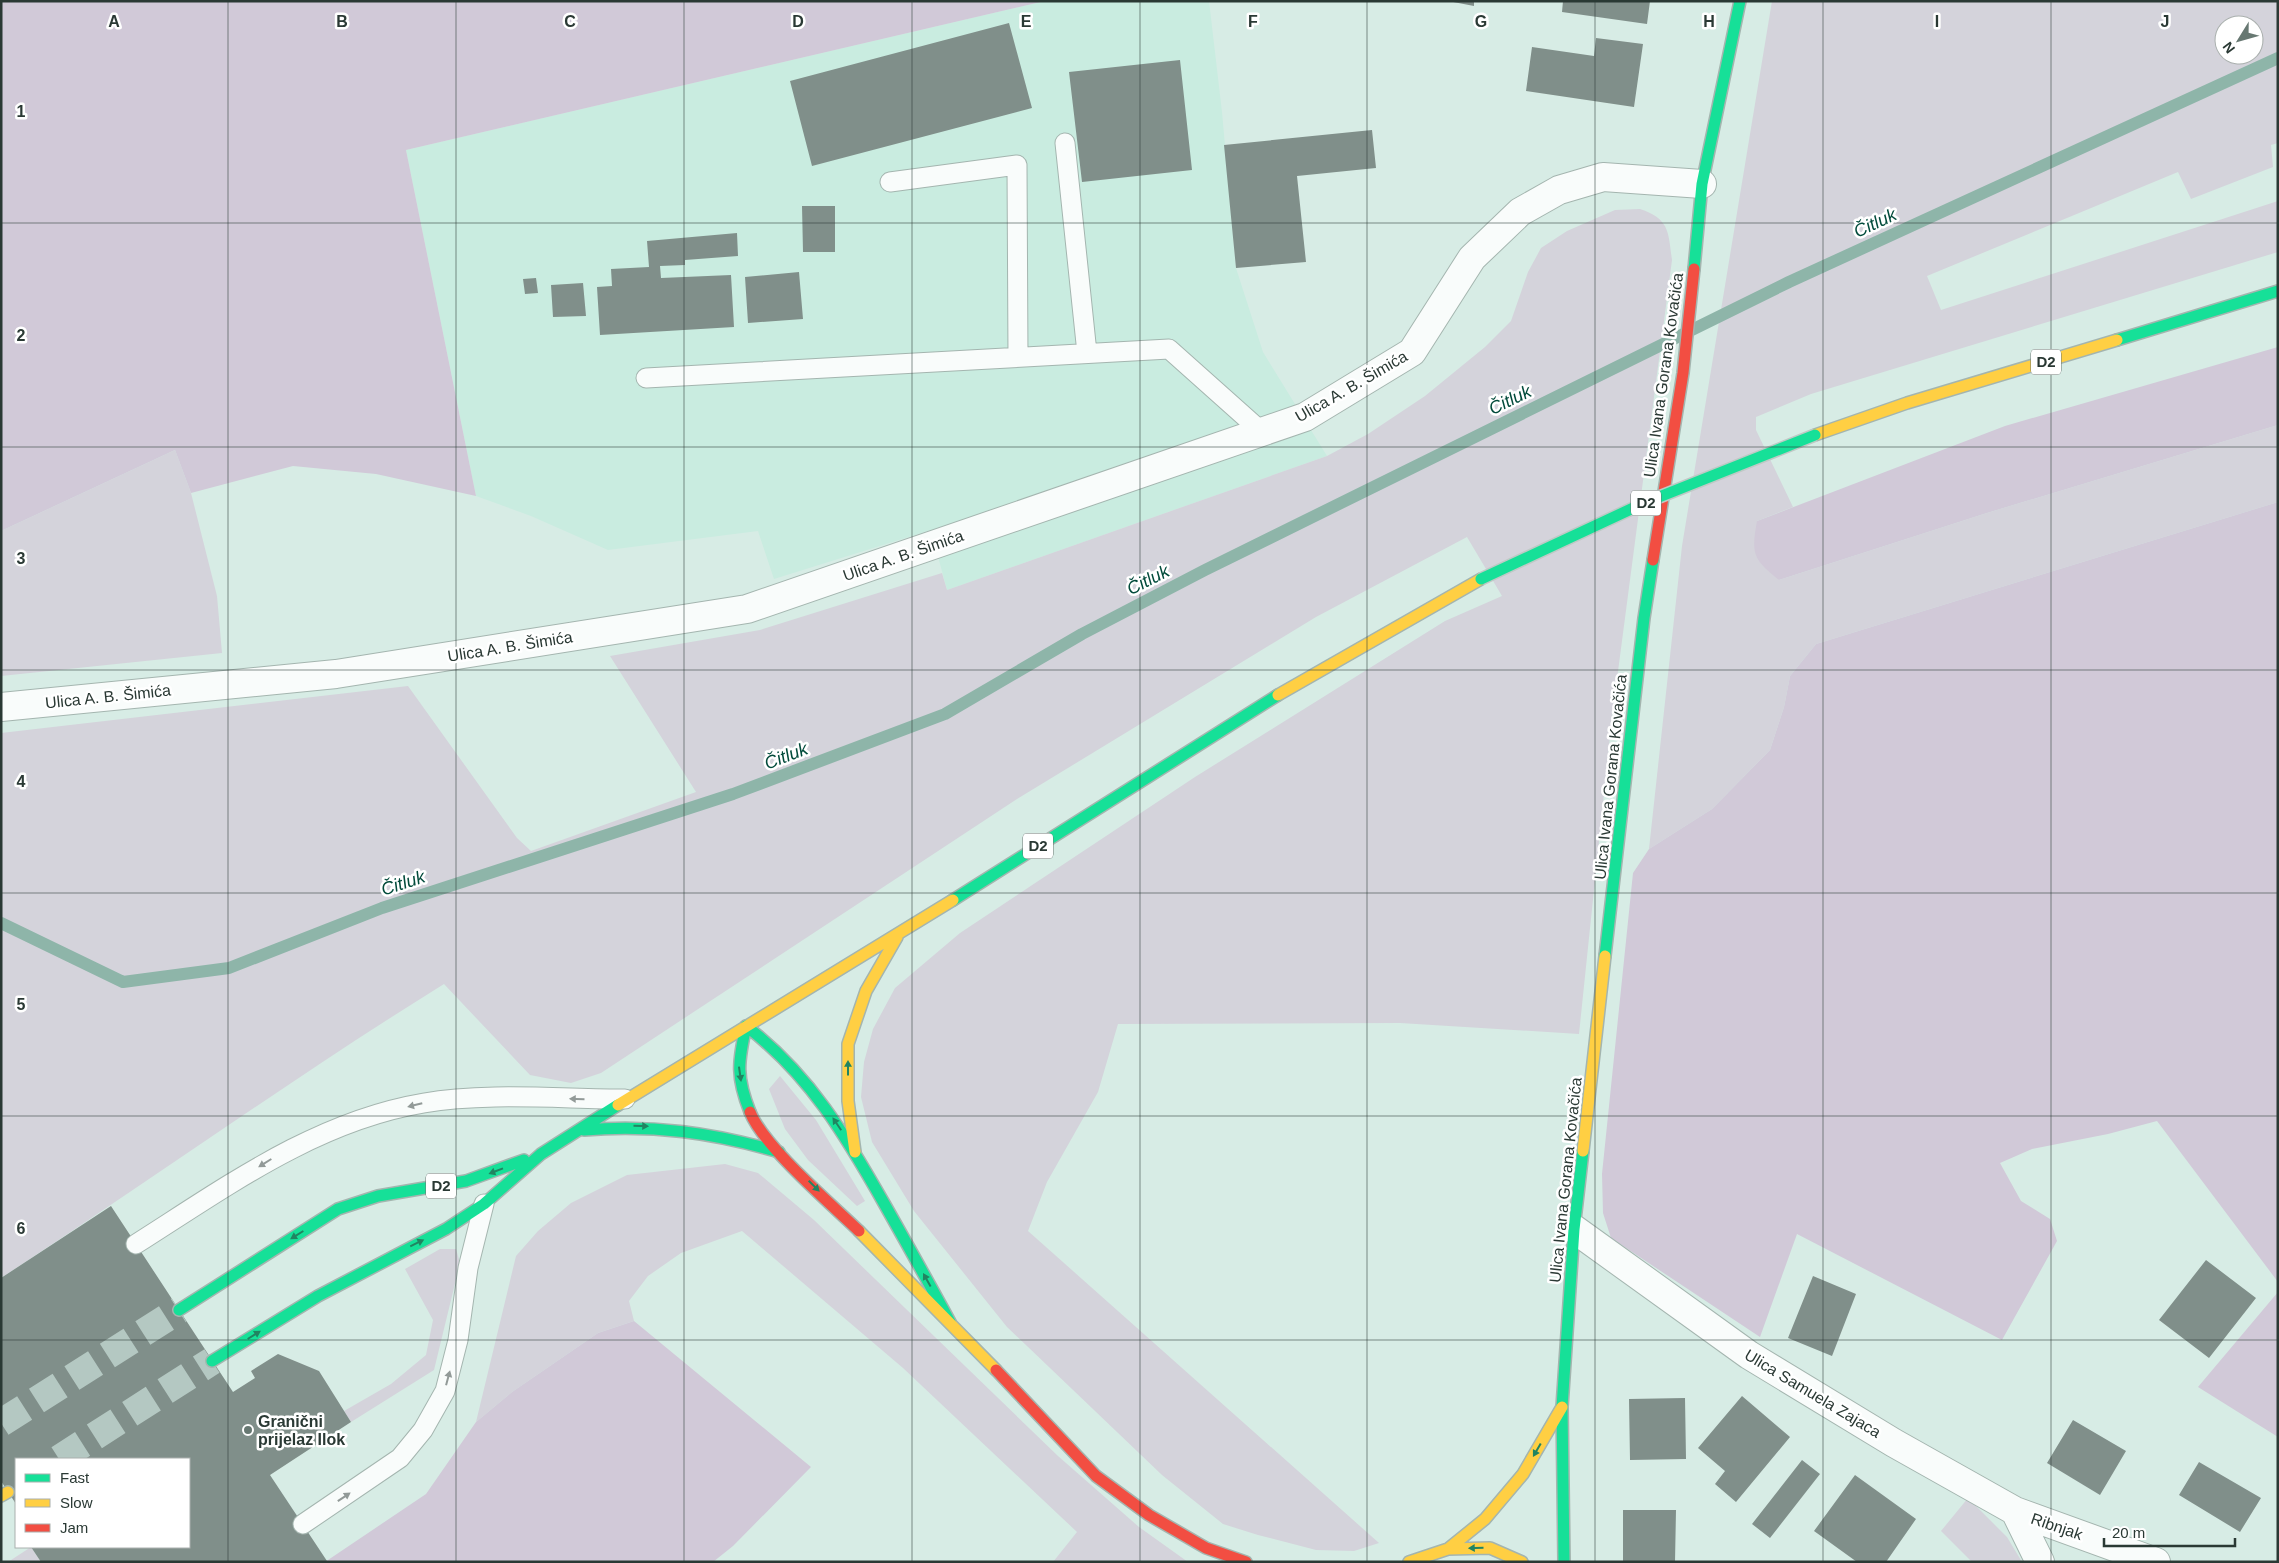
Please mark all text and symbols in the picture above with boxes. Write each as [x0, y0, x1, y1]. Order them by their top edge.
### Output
text: A [108, 13, 120, 30]
text: B [336, 13, 348, 30]
text: C [564, 13, 576, 30]
text: D [792, 13, 804, 30]
text: E [1021, 13, 1032, 30]
text: F [1248, 13, 1258, 30]
text: G [1475, 13, 1487, 30]
text: H [1703, 13, 1715, 30]
text: I [1935, 13, 1939, 30]
text: J [2161, 13, 2169, 30]
north arrow [2214, 15, 2264, 65]
text: N [2219, 39, 2238, 57]
text: 1 [17, 103, 26, 120]
water label: Čitluk [1850, 203, 1901, 242]
street label: Ulica Ivana Gorana Kovačića [1641, 272, 1686, 478]
text: 2 [17, 327, 26, 344]
street label: Ulica A. B. Šimića [1292, 347, 1410, 425]
road number: D2 [2031, 350, 2061, 374]
water label: Čitluk [1485, 380, 1536, 419]
road number: D2 [1631, 490, 1661, 516]
street label: Ulica A. B. Šimića [840, 526, 966, 584]
text: 3 [17, 550, 26, 567]
water label: Čitluk [1123, 560, 1173, 599]
street label: Ulica A. B. Šimića [446, 627, 574, 665]
street label: Ulica Ivana Gorana Kovačića [1591, 673, 1630, 881]
street label: Ulica A. B. Šimića [44, 680, 172, 712]
water label: Čitluk [761, 737, 812, 773]
text: 4 [17, 773, 26, 790]
road number: D2 [1023, 834, 1053, 858]
water label: Čitluk [378, 865, 428, 899]
text: 5 [17, 996, 26, 1013]
one-way arrow [844, 1060, 852, 1076]
one-way arrow [736, 1066, 744, 1082]
street label: Ulica Ivana Gorana Kovačića [1546, 1076, 1585, 1284]
one-way arrow [569, 1095, 585, 1103]
one-way arrow [408, 1101, 423, 1109]
one-way arrow [832, 1117, 842, 1130]
one-way arrow [634, 1122, 650, 1130]
one-way arrow [258, 1159, 271, 1168]
one-way arrow [488, 1167, 503, 1175]
road number: D2 [426, 1174, 456, 1198]
one-way arrow [808, 1180, 820, 1192]
text: 6 [17, 1220, 26, 1237]
one-way arrow [291, 1230, 304, 1240]
one-way arrow [410, 1239, 424, 1247]
one-way arrow [922, 1273, 931, 1286]
one-way arrow [247, 1331, 260, 1340]
street label: Ulica Samuela Zajaca [1742, 1346, 1884, 1441]
one-way arrow [445, 1371, 453, 1386]
place label: Granični prijelaz Ilok [258, 1413, 345, 1448]
marker: Granični prijelaz Ilok [242, 1424, 254, 1436]
one-way arrow [1533, 1443, 1542, 1456]
legend [15, 1458, 190, 1548]
text: Fast [60, 1469, 90, 1486]
one-way arrow [337, 1492, 350, 1502]
text: Slow [60, 1494, 93, 1511]
street label: Ribnjak [2029, 1510, 2086, 1544]
scale bar [2104, 1516, 2235, 1548]
text: Jam [60, 1519, 88, 1536]
text: 20 m [2112, 1524, 2145, 1541]
one-way arrow [1468, 1545, 1484, 1553]

